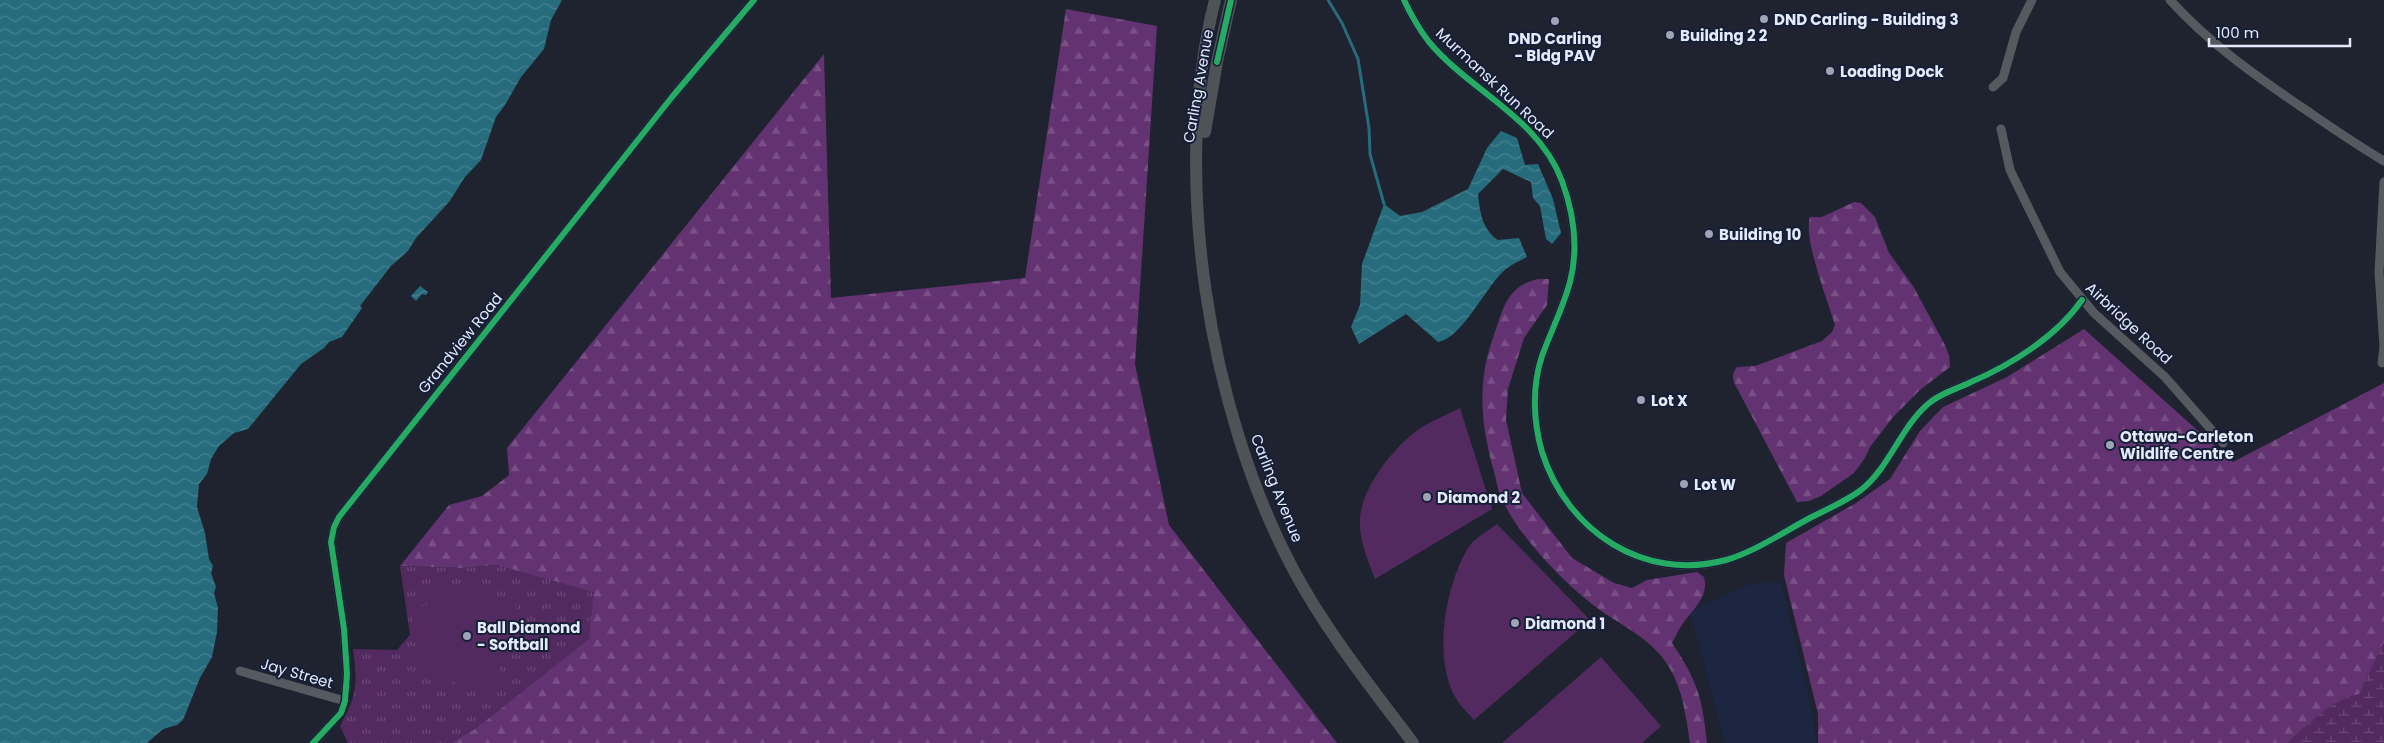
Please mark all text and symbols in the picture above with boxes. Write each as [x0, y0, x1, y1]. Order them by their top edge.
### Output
place label: DND Carling - Building 3 [1774, 9, 1959, 30]
marker: DND Carling - Building 3 [1758, 13, 1770, 25]
marker: DND Carling - Bldg PAV [1549, 15, 1561, 27]
scale bar [2209, 15, 2350, 47]
text: 100 m [2216, 22, 2259, 43]
street label: Murmansk Run Road [1431, 23, 1559, 143]
place label: Building 2 2 [1680, 25, 1768, 46]
street label: Carling Avenue [1178, 28, 1218, 144]
place label: DND Carling - Bldg PAV [1508, 28, 1602, 66]
marker: Building 2 2 [1664, 29, 1676, 41]
place label: Loading Dock [1840, 61, 1945, 82]
marker: Loading Dock [1824, 65, 1836, 77]
place label: Building 10 [1719, 224, 1802, 245]
marker: Building 10 [1703, 228, 1715, 240]
street label: Airbridge Road [2081, 277, 2177, 369]
street label: Grandview Road [413, 288, 507, 398]
place label: Lot X [1651, 390, 1688, 411]
marker: Lot X [1635, 394, 1647, 406]
place label: Ottawa-Carleton Wildlife Centre [2120, 426, 2254, 464]
street label: Carling Avenue [1246, 431, 1308, 545]
marker: Ottawa-Carleton Wildlife Centre [2104, 439, 2116, 451]
place label: Lot W [1694, 474, 1736, 495]
marker: Lot W [1678, 478, 1690, 490]
place label: Diamond 2 [1437, 487, 1520, 508]
marker: Diamond 2 [1421, 491, 1433, 503]
place label: Diamond 1 [1525, 613, 1605, 634]
place label: Ball Diamond - Softball [477, 617, 580, 655]
marker: Diamond 1 [1509, 617, 1521, 629]
marker: Ball Diamond - Softball [461, 630, 473, 642]
street label: Jay Street [258, 653, 336, 693]

